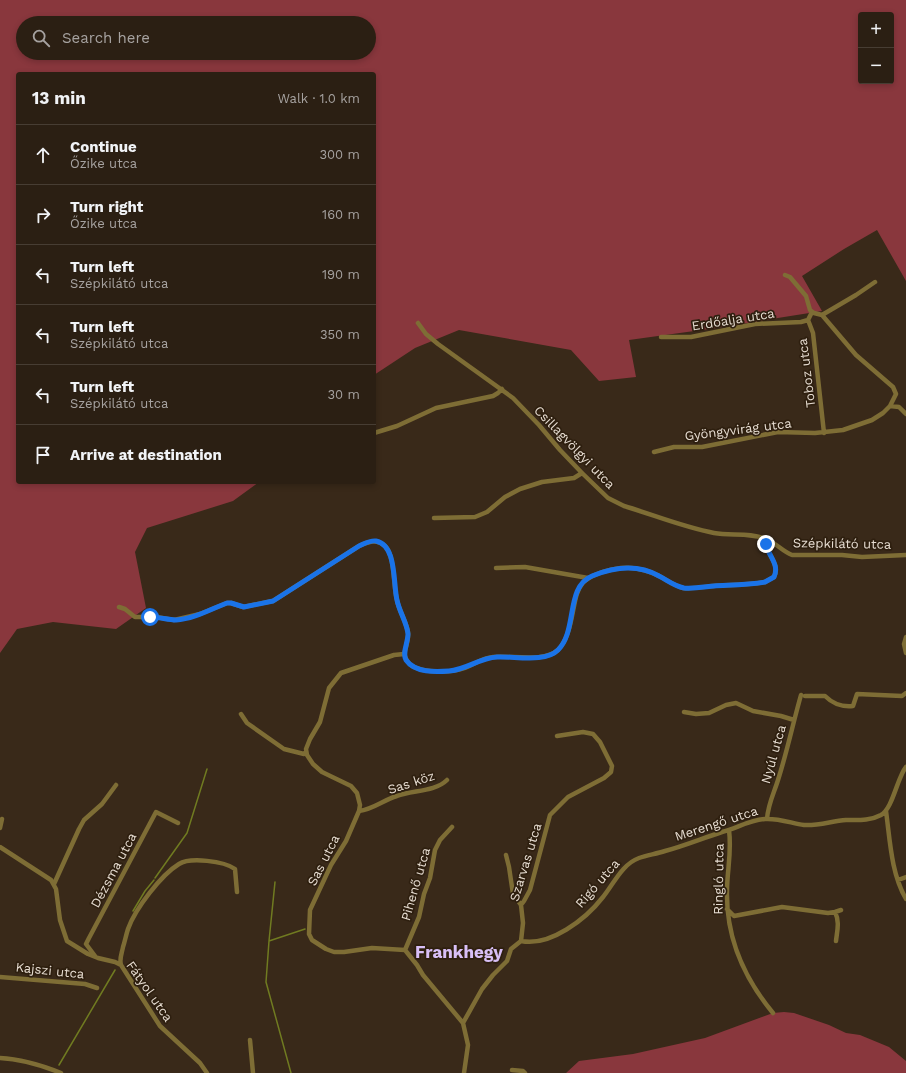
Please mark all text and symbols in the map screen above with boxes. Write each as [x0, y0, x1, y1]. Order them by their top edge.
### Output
map controls [858, 12, 894, 84]
button: + [858, 12, 894, 48]
search box [16, 16, 376, 60]
icon: search [30, 27, 52, 49]
text: Search here [62, 29, 150, 47]
button: − [858, 48, 894, 84]
text: 13 min [32, 88, 86, 108]
text: Walk · 1.0 km [278, 91, 360, 106]
text: Continue [70, 138, 137, 156]
icon: ahead [32, 144, 54, 166]
text: 300 m [319, 147, 360, 162]
text: Őzike utca [70, 156, 137, 171]
text: Turn right [70, 198, 143, 216]
icon: right [32, 204, 54, 226]
text: 160 m [322, 207, 360, 222]
text: Őzike utca [70, 216, 137, 231]
text: Turn left [70, 258, 134, 276]
icon: left [32, 264, 54, 286]
text: 190 m [322, 267, 360, 282]
text: Szépkilátó utca [70, 276, 168, 291]
street label: Erdőalja utca [691, 305, 776, 333]
text: Turn left [70, 318, 134, 336]
icon: left [32, 324, 54, 346]
text: 350 m [320, 327, 360, 342]
text: Szépkilátó utca [70, 336, 168, 351]
street label: Toboz utca [795, 337, 818, 408]
text: Turn left [70, 378, 134, 396]
icon: left [32, 384, 54, 406]
text: 30 m [328, 387, 360, 402]
text: Szépkilátó utca [70, 396, 168, 411]
street label: Csillagvölgyi utca [531, 403, 619, 492]
street label: Gyöngyvirág utca [684, 415, 793, 444]
icon: arrive [32, 444, 54, 466]
text: Arrive at destination [70, 446, 222, 464]
route end [757, 535, 775, 553]
street label: Szépkilátó utca [793, 535, 892, 552]
route start [141, 608, 159, 626]
street label: Nyúl utca [758, 722, 789, 785]
street label: Sas köz [386, 768, 437, 797]
street label: Merengő utca [673, 803, 760, 844]
street label: Szarvas utca [506, 821, 545, 903]
street label: Dézsma utca [87, 830, 140, 910]
street label: Sas utca [304, 832, 343, 888]
street label: Ringló utca [710, 843, 727, 915]
street label: Pihenő utca [398, 845, 433, 922]
street label: Rigó utca [572, 856, 623, 911]
district label: Frankhegy [415, 942, 503, 962]
street label: Fátyol utca [123, 958, 176, 1025]
street label: Kajszi utca [15, 959, 86, 982]

